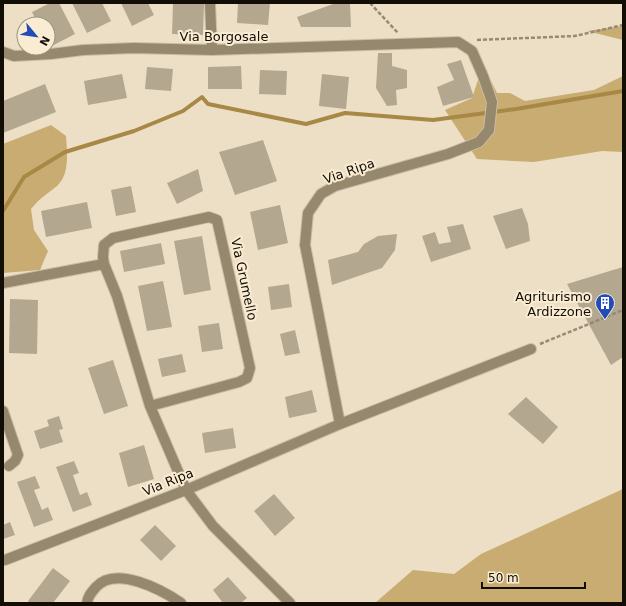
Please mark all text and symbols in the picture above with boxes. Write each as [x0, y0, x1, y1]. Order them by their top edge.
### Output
north arrow [16, 16, 56, 56]
street label: Via Borgosale [180, 29, 268, 44]
text: N [36, 33, 52, 48]
street label: Via Ripa [321, 155, 377, 187]
street label: Via Grumello [228, 236, 260, 322]
place label: Agriturismo Ardizzone [515, 289, 591, 319]
building icon: Agriturismo Ardizzone [594, 292, 616, 320]
street label: Via Ripa [141, 465, 195, 499]
scale bar [482, 564, 585, 590]
text: 50 m [488, 571, 519, 585]

